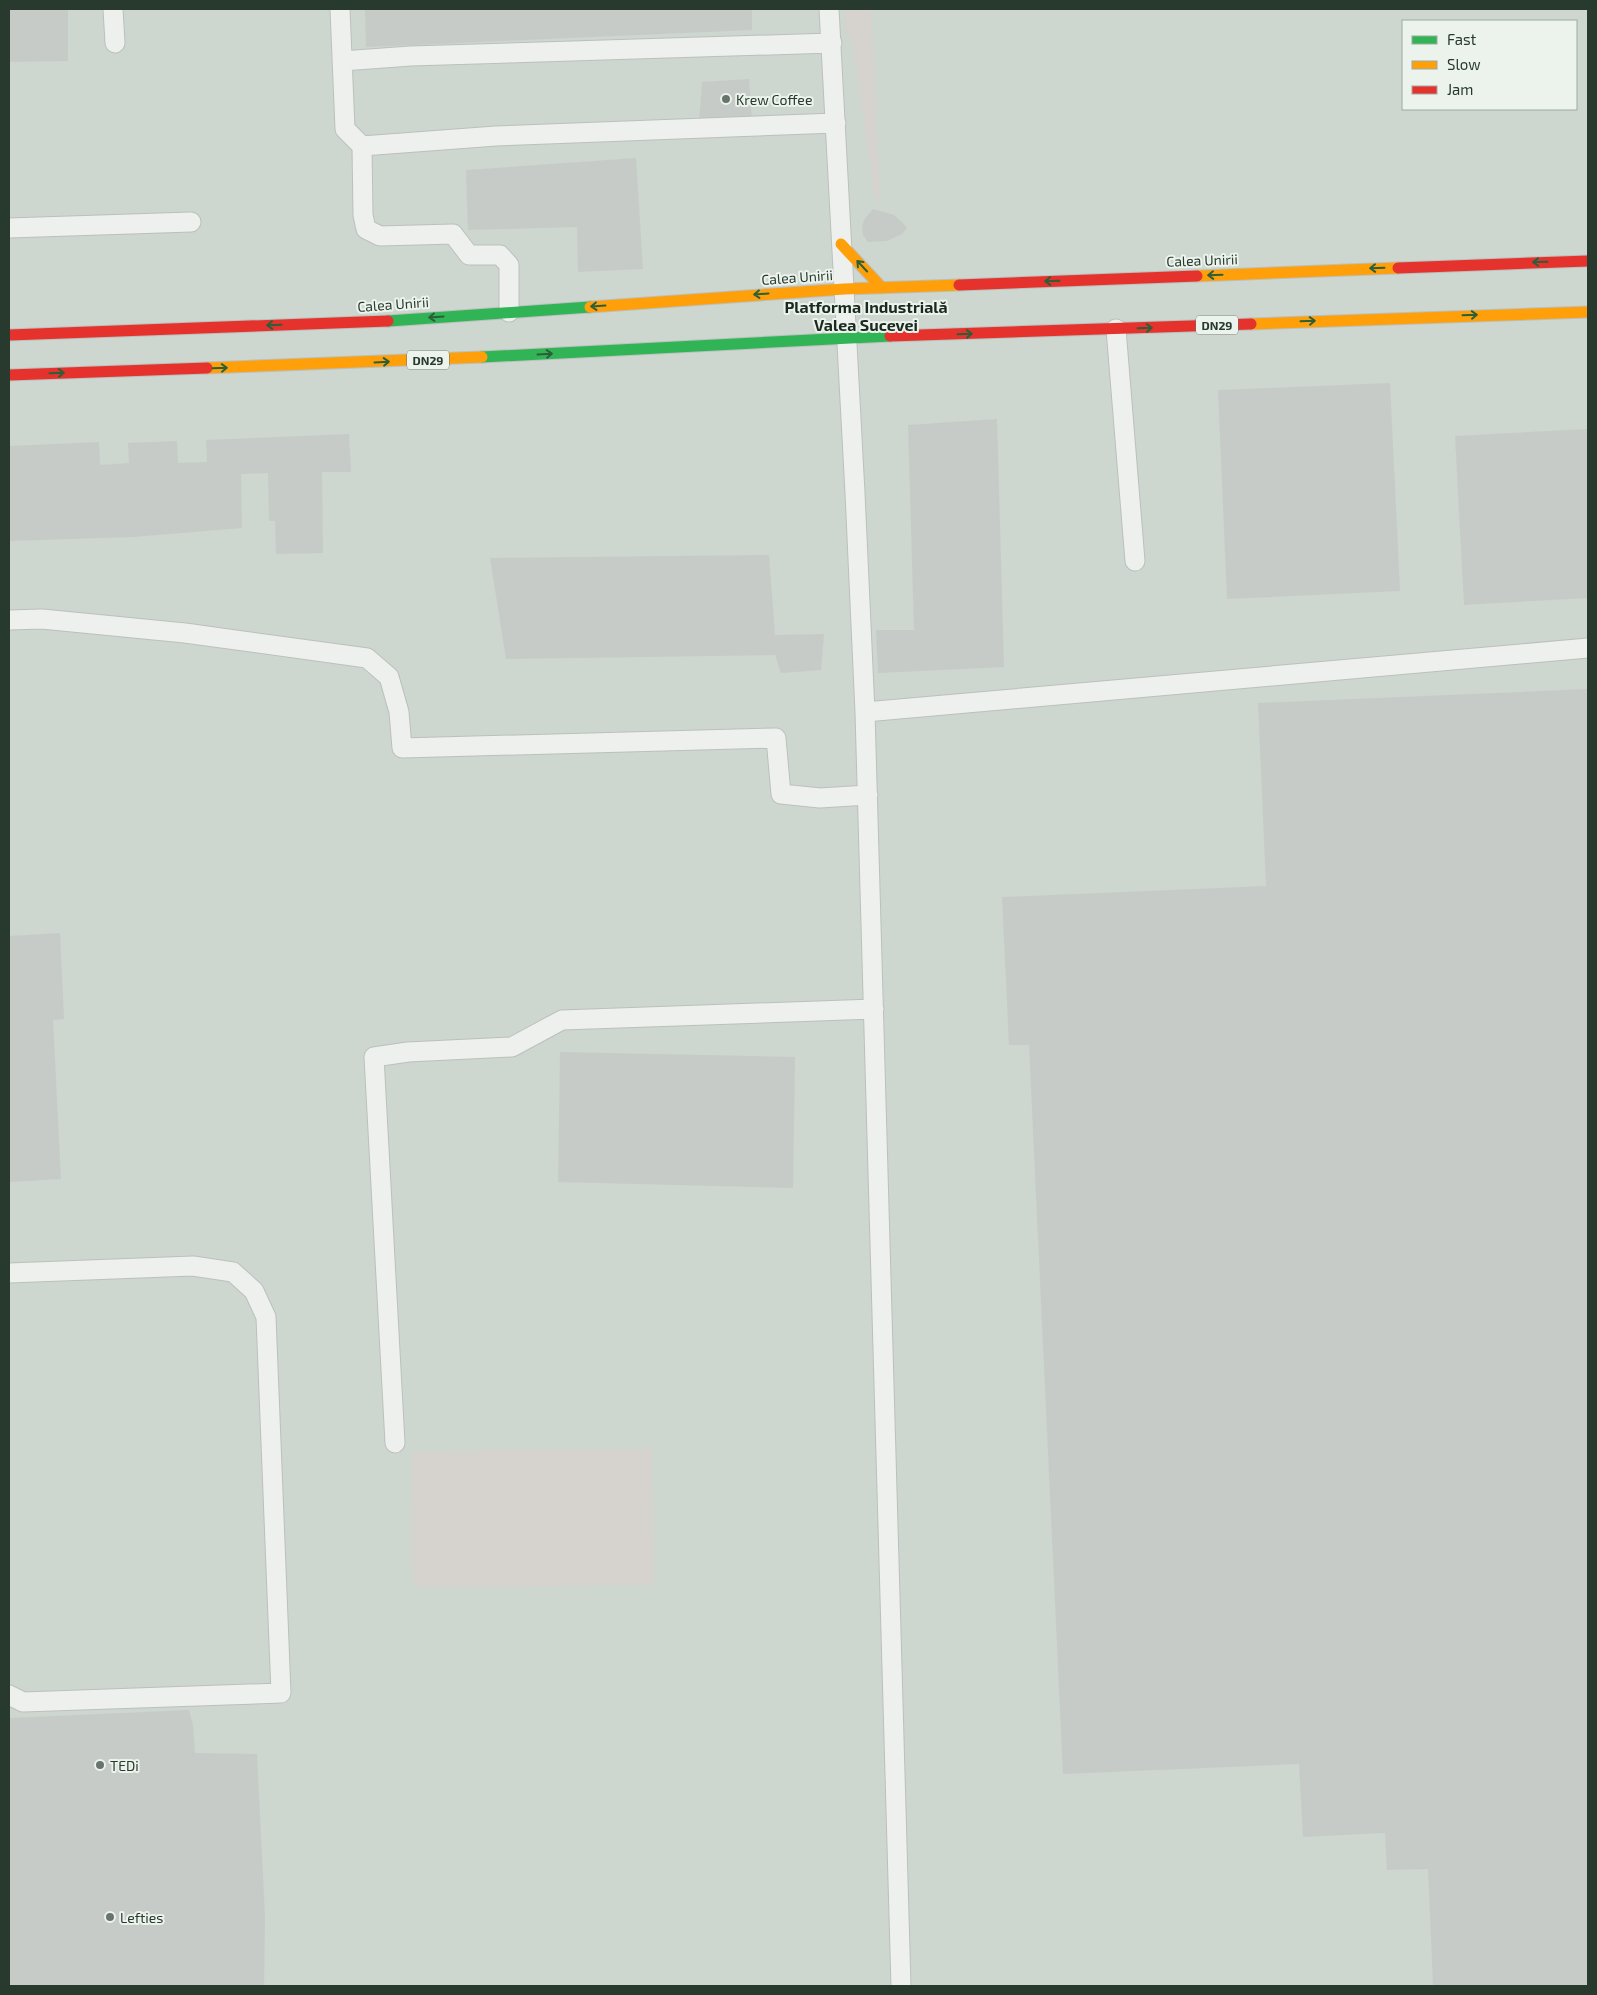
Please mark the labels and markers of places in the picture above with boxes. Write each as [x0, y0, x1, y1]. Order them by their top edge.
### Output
place label: Krew Coffee [736, 91, 812, 108]
marker: Krew Coffee [720, 93, 732, 105]
place label: TEDi [110, 1757, 139, 1774]
marker: TEDi [94, 1759, 106, 1771]
place label: Lefties [120, 1909, 163, 1926]
marker: Lefties [104, 1911, 116, 1923]

